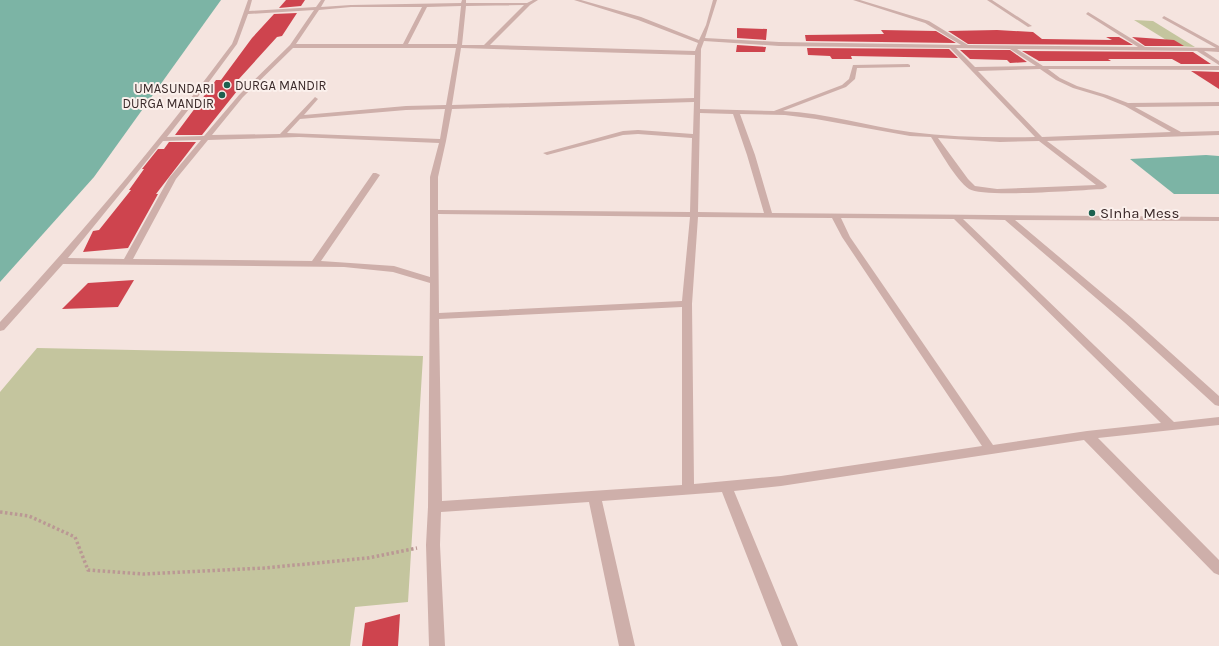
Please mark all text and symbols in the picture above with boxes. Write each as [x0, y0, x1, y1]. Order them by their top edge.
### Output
place label: DURGA MANDIR [235, 78, 327, 93]
marker: DURGA MANDIR [222, 80, 232, 90]
place label: UMASUNDARI DURGA MANDIR [122, 81, 214, 111]
marker: UMASUNDARI DURGA MANDIR [217, 90, 227, 100]
place label: SInha Mess [1100, 204, 1179, 222]
marker: SInha Mess [1087, 208, 1097, 218]

